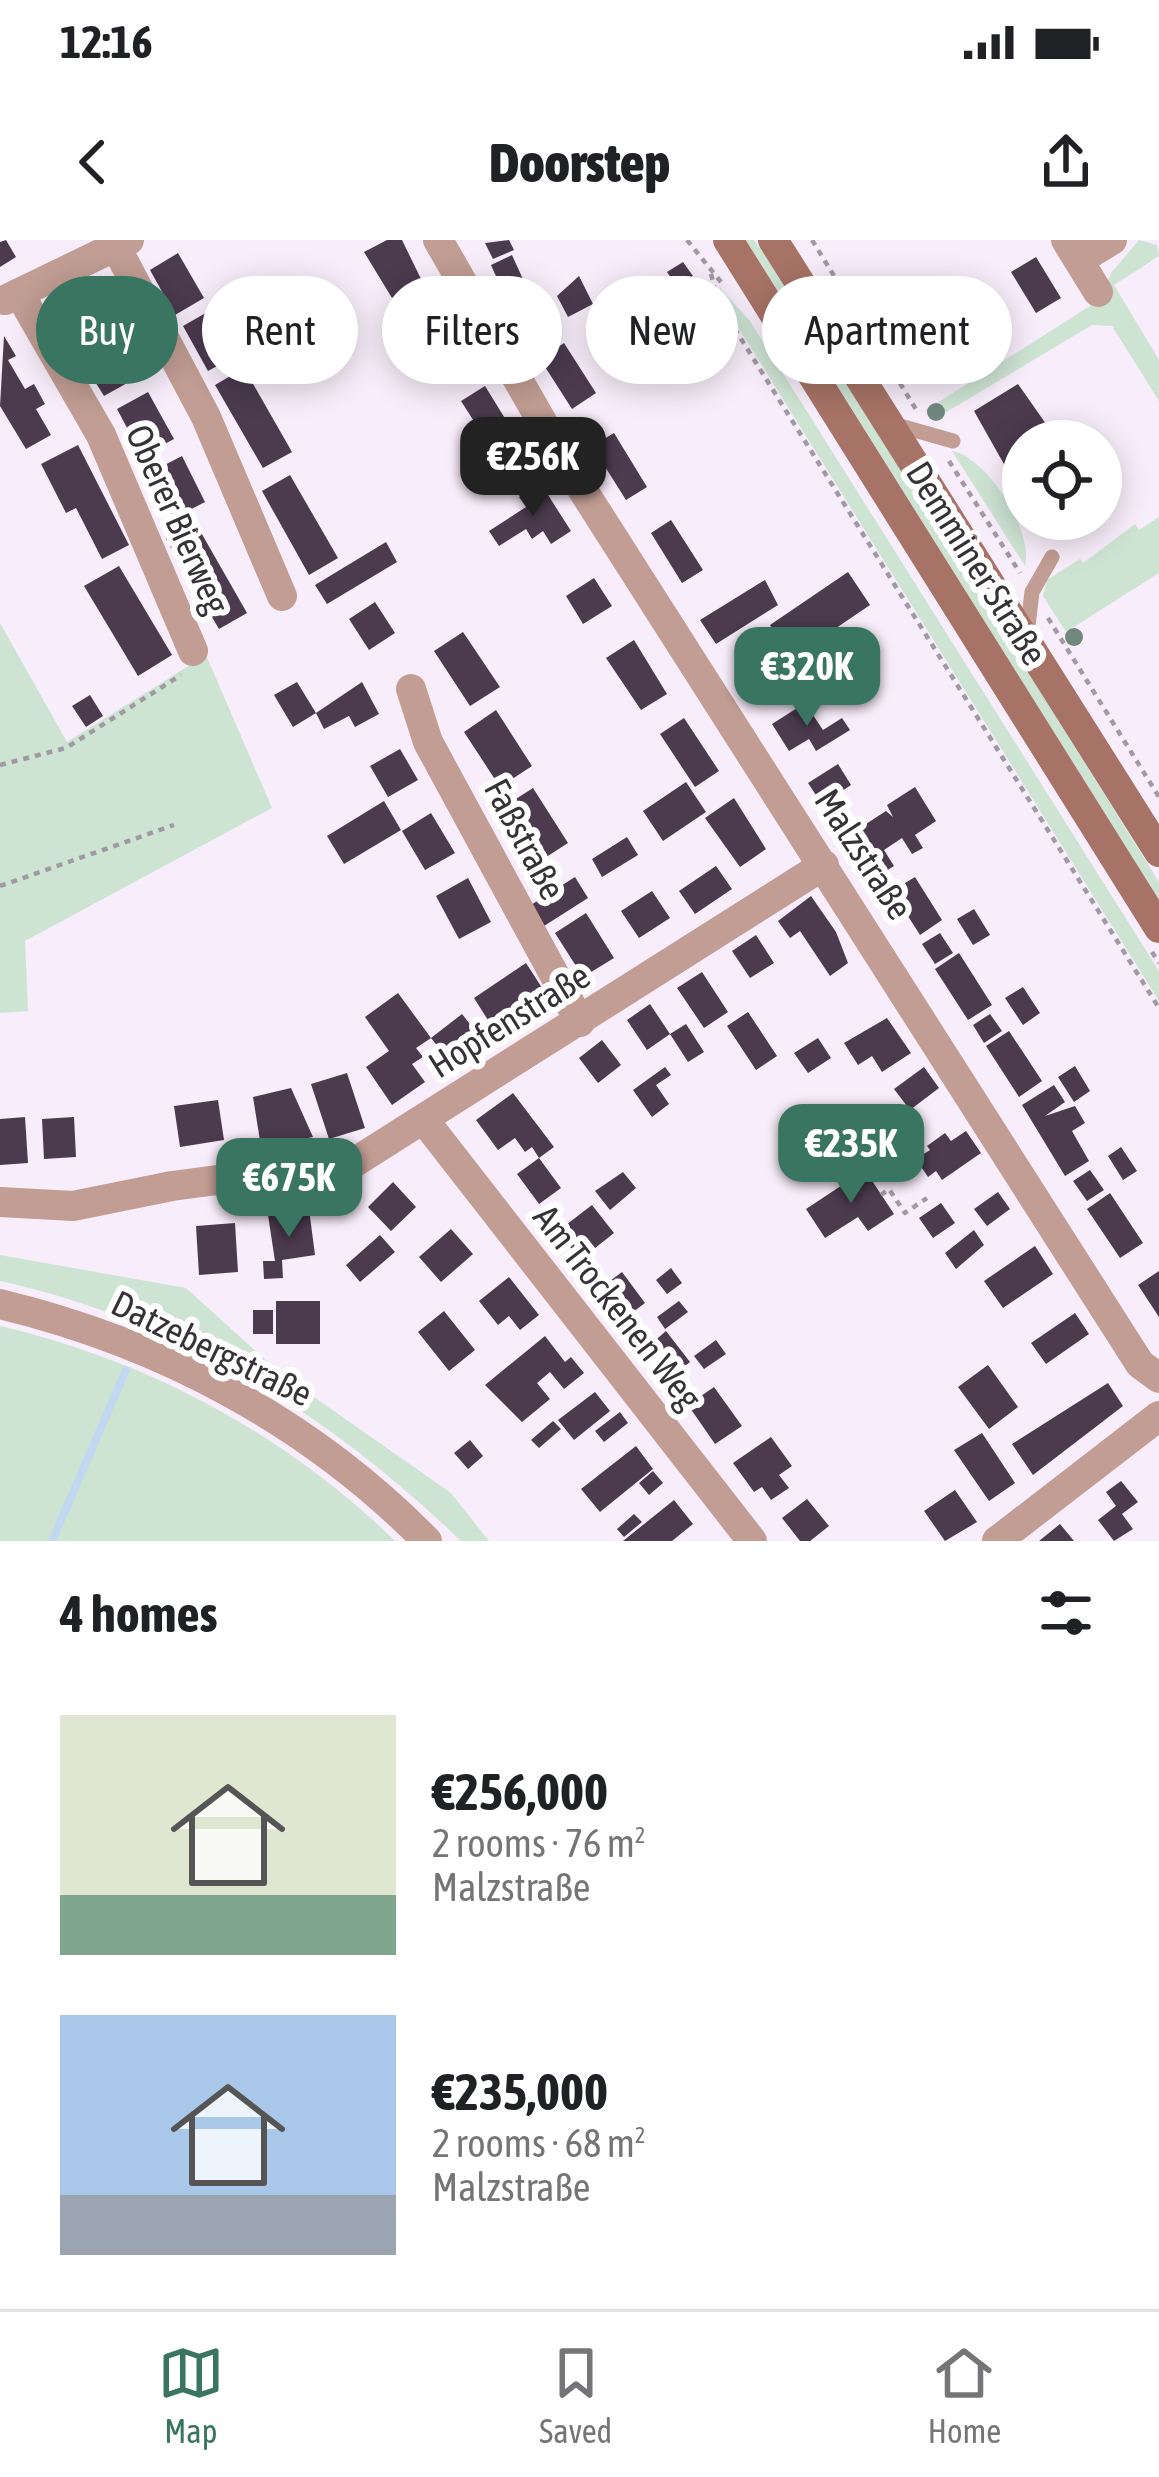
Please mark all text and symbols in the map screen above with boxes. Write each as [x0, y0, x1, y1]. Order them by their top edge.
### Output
text: 12:16 [60, 16, 153, 68]
icon: back [60, 129, 126, 195]
icon: share [1033, 129, 1099, 195]
text: Doorstep [489, 132, 670, 193]
chip: Buy [36, 276, 178, 384]
chip: Rent [202, 276, 358, 384]
chip: Filters [382, 276, 562, 384]
chip: New [586, 276, 738, 384]
chip: Apartment [762, 276, 1012, 384]
pin: €256K [449, 417, 617, 519]
street label: Oberer Bierweg [118, 418, 239, 620]
map controls [1002, 420, 1122, 540]
button: locate [1002, 420, 1122, 540]
text: €256K [487, 434, 579, 478]
street label: Demminer Straße [898, 454, 1056, 672]
pin: €320K [723, 627, 891, 729]
text: €320K [761, 644, 853, 688]
street label: Faßstraße [476, 772, 574, 906]
street label: Malzstraße [807, 781, 921, 927]
street label: Hopfenstraße [421, 954, 597, 1086]
pin: €235K [767, 1104, 935, 1206]
text: €235K [805, 1121, 897, 1165]
pin: €675K [205, 1138, 373, 1240]
text: €675K [243, 1155, 335, 1199]
street label: Am Trockenen Weg [525, 1197, 711, 1418]
street label: Datzebergstraße [105, 1281, 319, 1415]
icon: filters [1033, 1580, 1099, 1646]
text: 4 homes [60, 1584, 218, 1643]
text: €256,000 [432, 1762, 608, 1821]
icon: home [156, 1763, 300, 1907]
text: 2 rooms · 76 m² [432, 1821, 646, 1865]
text: Malzstraße [432, 1865, 591, 1909]
text: €235,000 [432, 2062, 608, 2121]
icon: home [156, 2063, 300, 2207]
text: 2 rooms · 68 m² [432, 2121, 646, 2165]
text: Malzstraße [432, 2165, 591, 2209]
tab: Map [158, 2340, 224, 2450]
tab: Saved [539, 2340, 612, 2450]
tab: Home [928, 2340, 1001, 2450]

